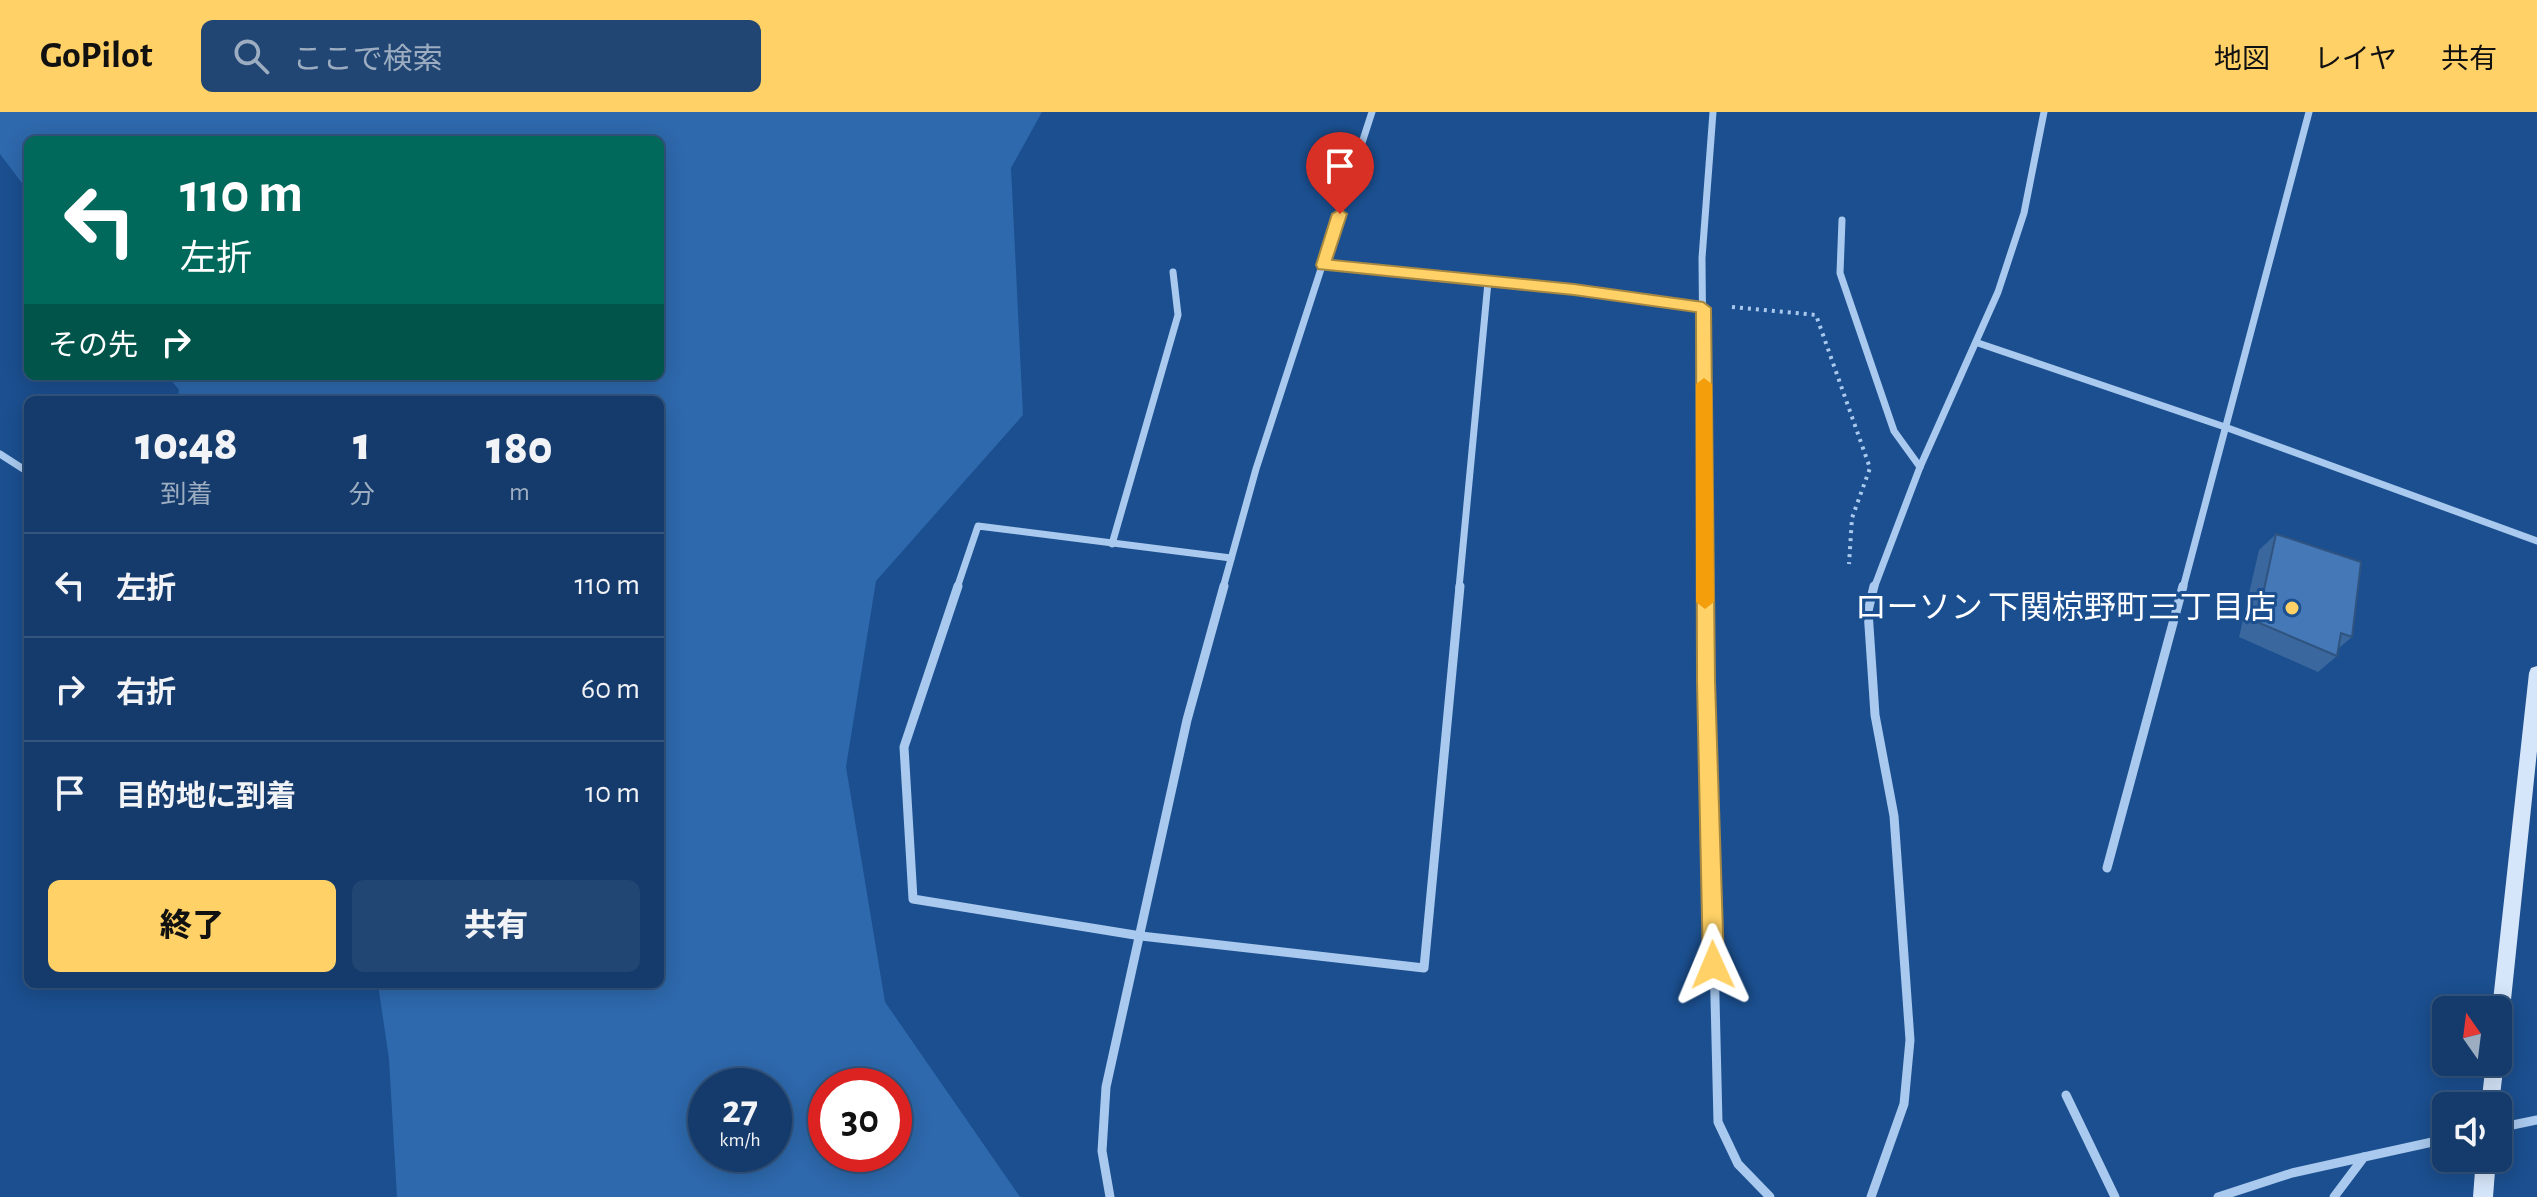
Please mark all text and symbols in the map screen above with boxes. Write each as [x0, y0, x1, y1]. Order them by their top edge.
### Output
search box [201, 20, 761, 92]
icon: search [229, 34, 273, 78]
text: GoPilot [40, 37, 153, 75]
text: ここで検索 [293, 45, 443, 75]
text: 地図 [2214, 46, 2270, 74]
text: レイヤ [2314, 46, 2397, 74]
text: 共有 [2441, 46, 2497, 74]
pin [1306, 132, 1374, 214]
icon: arrive [1318, 144, 1362, 188]
text: 110 m [180, 166, 303, 222]
icon: left [48, 168, 152, 272]
text: 左折 [180, 241, 252, 277]
icon: right [154, 320, 198, 364]
text: その先 [48, 331, 138, 361]
text: 10:48 [135, 421, 238, 469]
text: 1 [353, 421, 371, 469]
text: 180 [486, 425, 553, 473]
text: m [509, 479, 530, 505]
text: 到着 [160, 482, 212, 508]
text: 分 [349, 482, 375, 508]
icon: left [48, 563, 92, 607]
text: 110 m [575, 570, 640, 600]
text: 左折 [116, 574, 176, 604]
place label: ローソン 下関椋野町三丁目店 [1855, 590, 2276, 624]
marker: ローソン 下関椋野町三丁目店 [2283, 599, 2301, 617]
icon: right [48, 667, 92, 711]
text: 60 m [581, 674, 640, 704]
text: 右折 [116, 678, 176, 708]
icon: arrive [48, 771, 92, 815]
text: 10 m [585, 778, 640, 808]
text: 目的地に到着 [116, 782, 296, 812]
button: 終了 [48, 880, 336, 972]
button: 共有 [352, 880, 640, 972]
position arrow [1671, 923, 1755, 1007]
north arrow [2432, 996, 2512, 1076]
map controls [2432, 996, 2512, 1172]
speed limit sign: 30 [808, 1068, 912, 1172]
text: 27 [722, 1090, 758, 1130]
button: sound [2432, 1092, 2512, 1172]
text: km/h [719, 1130, 761, 1150]

